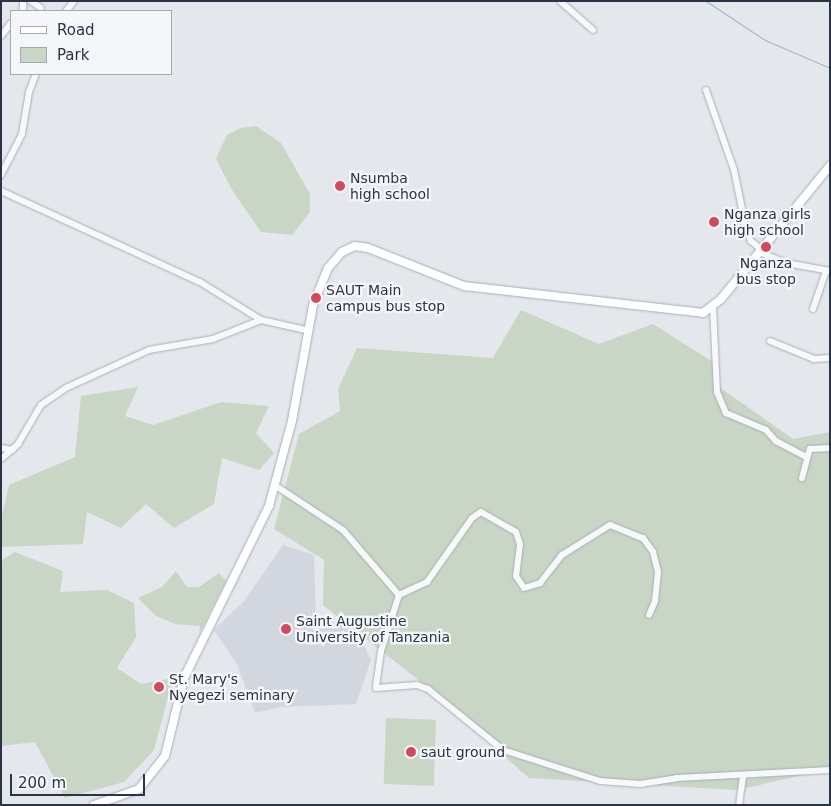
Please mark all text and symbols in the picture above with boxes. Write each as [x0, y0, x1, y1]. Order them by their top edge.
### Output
legend [10, 10, 172, 75]
text: Road [57, 21, 95, 39]
text: Park [57, 46, 89, 64]
place label: Nsumba high school [350, 170, 430, 202]
marker: Nsumba high school [334, 180, 346, 192]
place label: Nganza girls high school [724, 206, 811, 238]
marker: Nganza girls high school [708, 216, 720, 228]
marker: Nganza bus stop [760, 241, 772, 253]
place label: Nganza bus stop [736, 255, 796, 288]
place label: SAUT Main campus bus stop [326, 282, 445, 314]
marker: SAUT Main campus bus stop [310, 292, 322, 304]
place label: Saint Augustine University of Tanzania [296, 613, 450, 646]
marker: Saint Augustine University of Tanzania [280, 623, 292, 635]
place label: St. Mary's Nyegezi seminary [169, 671, 294, 704]
marker: St. Mary's Nyegezi seminary [153, 681, 165, 693]
place label: saut ground [421, 744, 505, 760]
marker: saut ground [405, 746, 417, 758]
scale bar [12, 764, 148, 796]
text: 200 m [18, 774, 66, 792]

